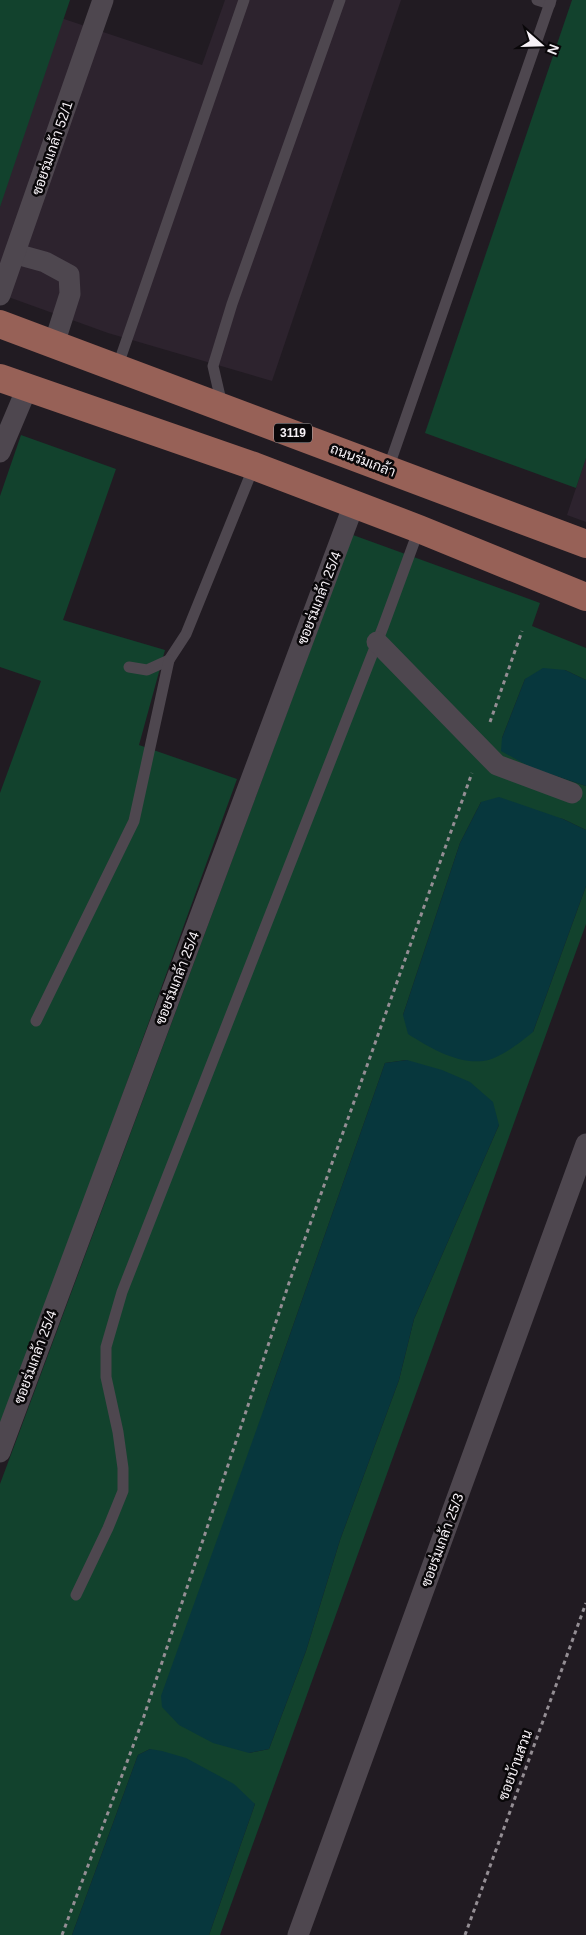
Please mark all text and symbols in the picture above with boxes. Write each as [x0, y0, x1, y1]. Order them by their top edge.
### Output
north arrow [516, 20, 566, 70]
text: N [544, 42, 562, 57]
street label: ซอยร่มเกล้า 52/1 [27, 98, 76, 197]
road number: 3119 [274, 423, 312, 442]
street label: ถนนร่มเกล้า [328, 439, 398, 480]
street label: ซอยร่มเกล้า 25/4 [293, 549, 344, 647]
street label: ซอยร่มเกล้า 25/4 [151, 929, 202, 1027]
street label: ซอยร่มเกล้า 25/4 [10, 1307, 59, 1406]
street label: ซอยร่มเกล้า 25/3 [417, 1490, 466, 1589]
street label: ซอยบ้านสวน [494, 1727, 535, 1802]

